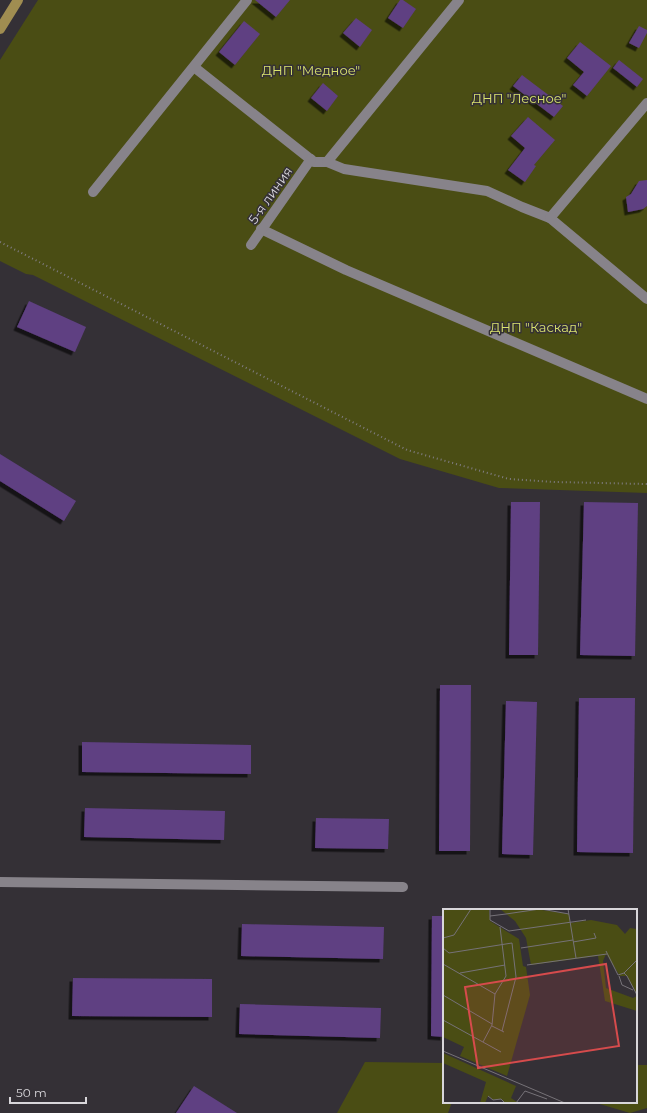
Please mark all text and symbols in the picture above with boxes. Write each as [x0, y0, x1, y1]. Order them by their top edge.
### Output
park label: ДНП "Медное" [262, 62, 360, 78]
park label: ДНП "Лесное" [472, 90, 566, 106]
street label: 5-я линия [244, 163, 296, 227]
park label: ДНП "Каскад" [490, 319, 582, 335]
inset map [443, 909, 637, 1103]
scale bar [10, 1079, 86, 1105]
text: 50 m [16, 1085, 47, 1100]

